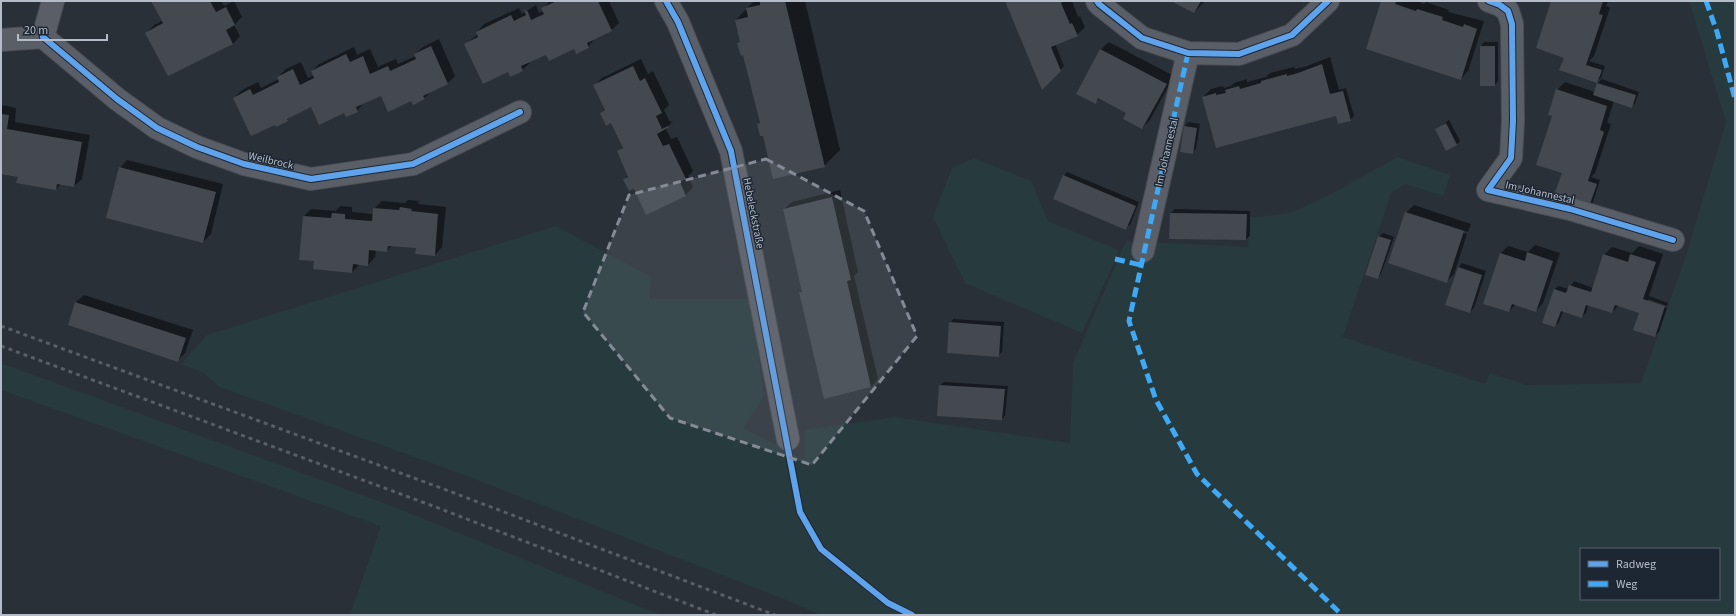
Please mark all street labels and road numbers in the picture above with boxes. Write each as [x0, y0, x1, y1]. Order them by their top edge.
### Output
street label: Im Johannestal [1151, 116, 1182, 188]
street label: Weilbrock [247, 148, 295, 173]
street label: Hebeleckstraße [739, 176, 768, 250]
street label: Im Johannestal [1504, 177, 1576, 208]

